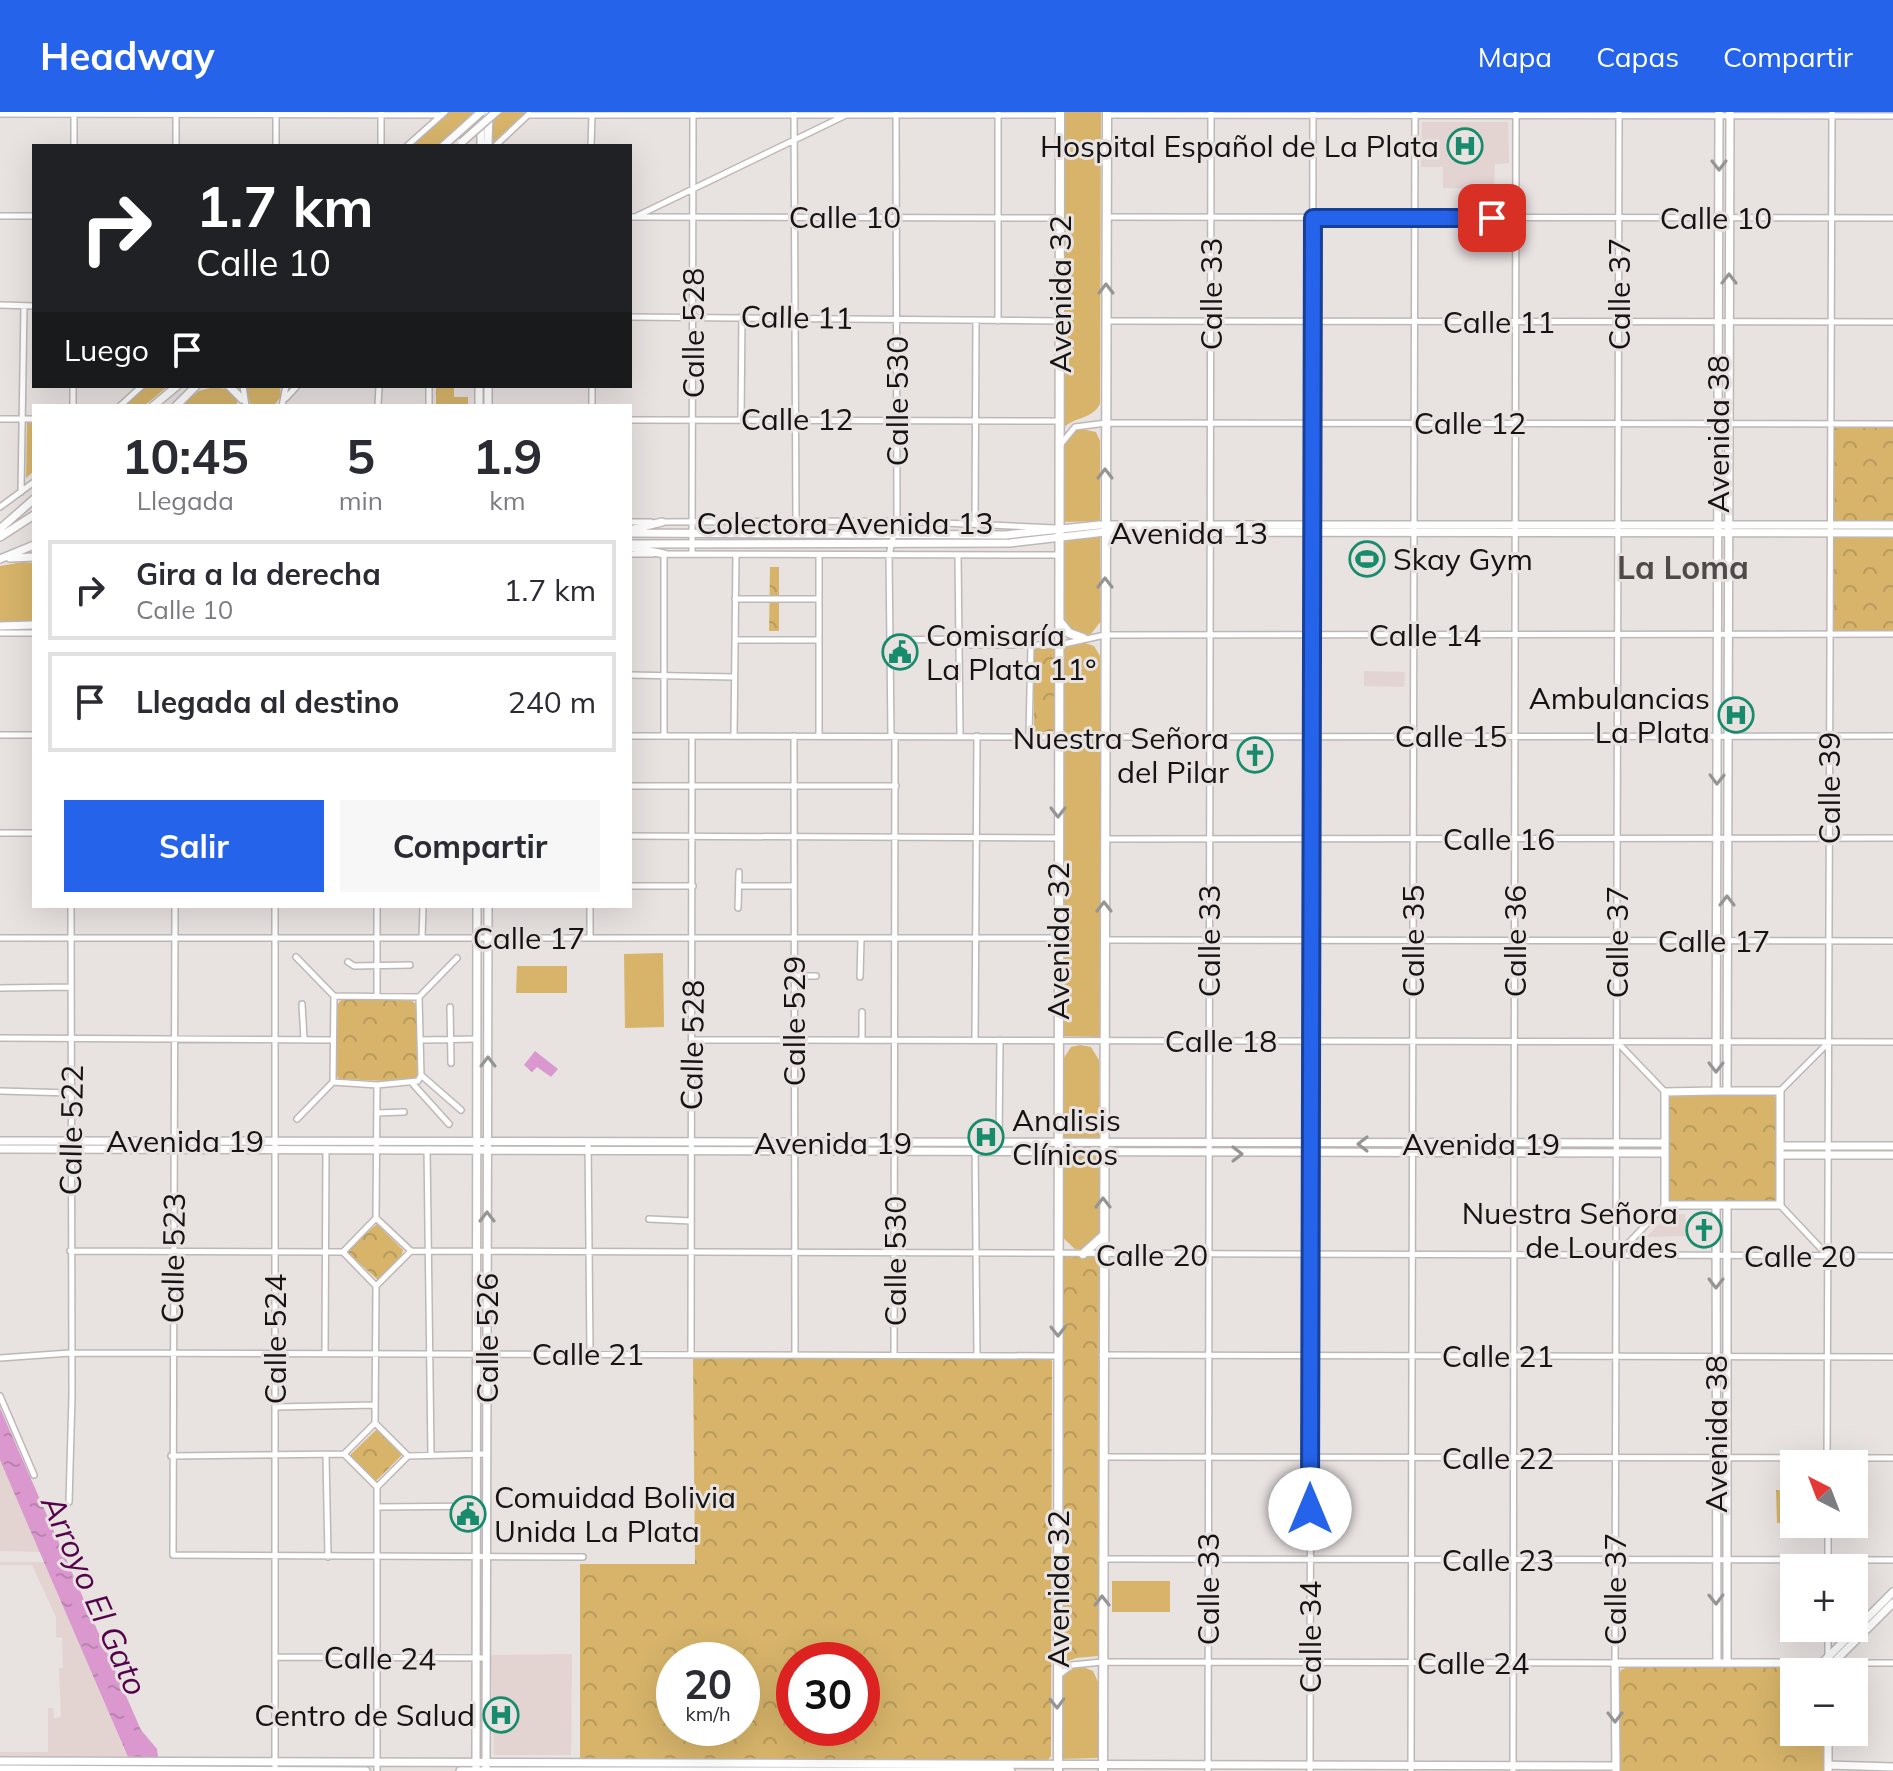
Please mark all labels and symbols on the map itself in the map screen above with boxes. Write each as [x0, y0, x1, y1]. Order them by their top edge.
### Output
place label: Hospital Español de La Plata [1040, 127, 1439, 165]
hospital icon: Hospital Español de La Plata [1446, 127, 1484, 165]
one-way arrow [1710, 159, 1728, 172]
pin [1458, 184, 1526, 252]
street label: Calle 10 [789, 198, 901, 236]
street label: Calle 10 [1660, 199, 1772, 237]
street label: Avenida 32 [1041, 215, 1079, 373]
street label: Calle 33 [1192, 238, 1230, 350]
street label: Calle 37 [1600, 238, 1638, 350]
street label: Calle 528 [674, 268, 712, 398]
one-way arrow [1720, 272, 1738, 285]
one-way arrow [1097, 282, 1115, 295]
street label: Calle 11 [740, 297, 854, 337]
street label: Calle 11 [1443, 303, 1555, 341]
street label: Calle 530 [878, 336, 916, 466]
street label: Avenida 38 [1699, 355, 1737, 513]
street label: Calle 12 [741, 400, 853, 438]
street label: Calle 12 [1414, 404, 1526, 442]
one-way arrow [1096, 467, 1114, 480]
street label: Colectora Avenida 13 [697, 504, 993, 542]
street label: Avenida 13 [1110, 514, 1268, 552]
sports icon: Skay Gym [1348, 540, 1386, 578]
place label: Skay Gym [1393, 540, 1533, 578]
district label: La Loma [1617, 547, 1749, 587]
one-way arrow [1096, 576, 1114, 589]
place label: Comisaría La Plata 11° [926, 616, 1096, 688]
street label: Calle 14 [1369, 616, 1481, 654]
public building icon: Comisaría La Plata 11° [881, 633, 919, 671]
place label: Ambulancias La Plata [1529, 679, 1710, 751]
hospital icon: Ambulancias La Plata [1717, 696, 1755, 734]
street label: Calle 15 [1395, 717, 1507, 755]
place label: Nuestra Señora del Pilar [1013, 719, 1229, 791]
street label: Calle 39 [1810, 732, 1848, 844]
church icon: Nuestra Señora del Pilar [1236, 736, 1274, 774]
one-way arrow [1709, 773, 1726, 786]
one-way arrow [1049, 806, 1067, 819]
street label: Calle 16 [1443, 820, 1555, 858]
street label: Avenida 32 [1039, 862, 1077, 1020]
street label: Calle 33 [1190, 885, 1228, 997]
street label: Calle 35 [1394, 885, 1432, 997]
street label: Calle 36 [1496, 885, 1534, 997]
street label: Calle 37 [1598, 886, 1636, 998]
one-way arrow [1718, 894, 1736, 907]
one-way arrow [1095, 900, 1113, 913]
street label: Calle 17 [473, 919, 585, 957]
street label: Calle 17 [1658, 922, 1770, 960]
street label: Calle 529 [775, 956, 813, 1086]
street label: Calle 528 [672, 979, 712, 1111]
street label: Calle 18 [1165, 1022, 1277, 1060]
one-way arrow [479, 1055, 497, 1068]
one-way arrow [1707, 1061, 1725, 1074]
street label: Calle 522 [51, 1064, 91, 1196]
place label: Analisis Clínicos [1012, 1101, 1121, 1173]
hospital icon: Analisis Clínicos [967, 1118, 1005, 1156]
street label: Avenida 19 [106, 1122, 264, 1160]
street label: Avenida 19 [754, 1124, 912, 1162]
street label: Avenida 19 [1402, 1125, 1560, 1163]
one-way arrow [1356, 1135, 1369, 1153]
one-way arrow [1231, 1145, 1244, 1163]
street label: Calle 523 [153, 1192, 193, 1324]
place label: Nuestra Señora de Lourdes [1462, 1194, 1678, 1266]
street label: Calle 530 [876, 1196, 914, 1326]
one-way arrow [1094, 1196, 1112, 1209]
one-way arrow [478, 1210, 496, 1223]
church icon: Nuestra Señora de Lourdes [1685, 1211, 1723, 1249]
street label: Calle 20 [1096, 1236, 1208, 1274]
street label: Calle 20 [1744, 1237, 1856, 1275]
street label: Calle 526 [468, 1273, 506, 1403]
street label: Calle 524 [256, 1274, 294, 1404]
one-way arrow [1707, 1277, 1725, 1290]
one-way arrow [1049, 1325, 1067, 1338]
street label: Calle 21 [532, 1335, 644, 1373]
street label: Calle 21 [1442, 1337, 1554, 1375]
street label: Avenida 38 [1697, 1355, 1735, 1513]
street label: Calle 22 [1442, 1439, 1554, 1477]
north arrow [1780, 1450, 1868, 1538]
position arrow [1268, 1467, 1352, 1551]
place label: Comuidad Bolivia Unida La Plata [494, 1478, 736, 1550]
water label: Arroyo El Gato [33, 1488, 157, 1701]
public building icon: Comuidad Bolivia Unida La Plata [449, 1495, 487, 1533]
street label: Avenida 32 [1039, 1510, 1077, 1668]
street label: Calle 33 [1189, 1533, 1227, 1645]
street label: Calle 37 [1596, 1533, 1634, 1645]
street label: Calle 23 [1442, 1541, 1554, 1579]
street label: Calle 34 [1291, 1581, 1329, 1693]
one-way arrow [1707, 1593, 1725, 1606]
one-way arrow [1093, 1594, 1111, 1607]
street label: Calle 24 [323, 1638, 437, 1678]
speed limit sign: 30 [776, 1642, 880, 1746]
street label: Calle 24 [1417, 1644, 1529, 1682]
place label: Centro de Salud [254, 1696, 475, 1734]
hospital icon: Centro de Salud [482, 1696, 520, 1734]
one-way arrow [1049, 1697, 1066, 1710]
one-way arrow [1606, 1711, 1624, 1724]

